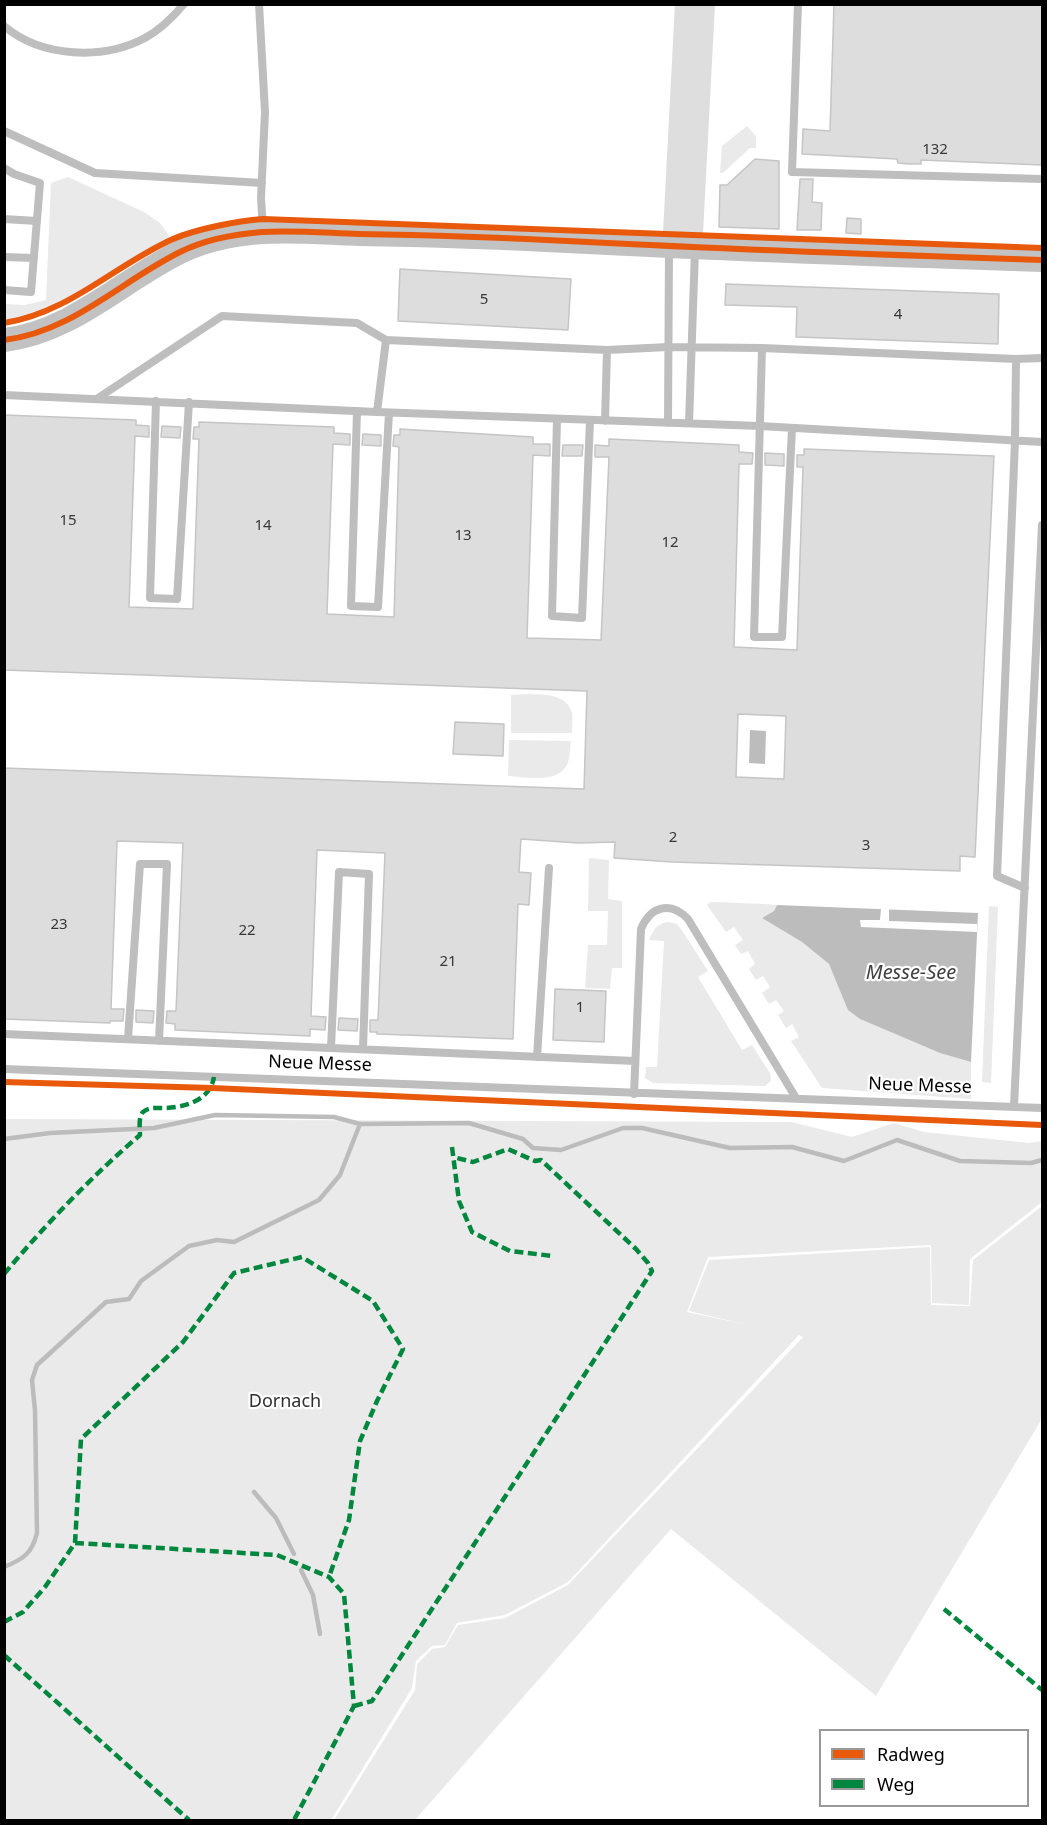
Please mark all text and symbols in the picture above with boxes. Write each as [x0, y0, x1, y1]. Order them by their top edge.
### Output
house number: 132 [922, 141, 948, 159]
house number: 5 [480, 291, 488, 309]
house number: 4 [894, 306, 902, 324]
house number: 15 [59, 512, 77, 530]
house number: 14 [254, 517, 272, 535]
house number: 13 [454, 527, 472, 545]
house number: 12 [661, 534, 679, 552]
house number: 2 [669, 829, 677, 847]
house number: 3 [862, 837, 870, 855]
house number: 23 [50, 916, 68, 934]
house number: 22 [238, 922, 256, 940]
house number: 21 [439, 953, 457, 971]
water label: Messe-See [866, 961, 956, 985]
house number: 1 [576, 999, 584, 1017]
street label: Neue Messe [268, 1051, 372, 1077]
street label: Neue Messe [868, 1073, 972, 1099]
park label: Dornach [249, 1391, 321, 1413]
legend [819, 1729, 1029, 1807]
text: Radweg [877, 1742, 945, 1766]
text: Weg [877, 1772, 915, 1796]

